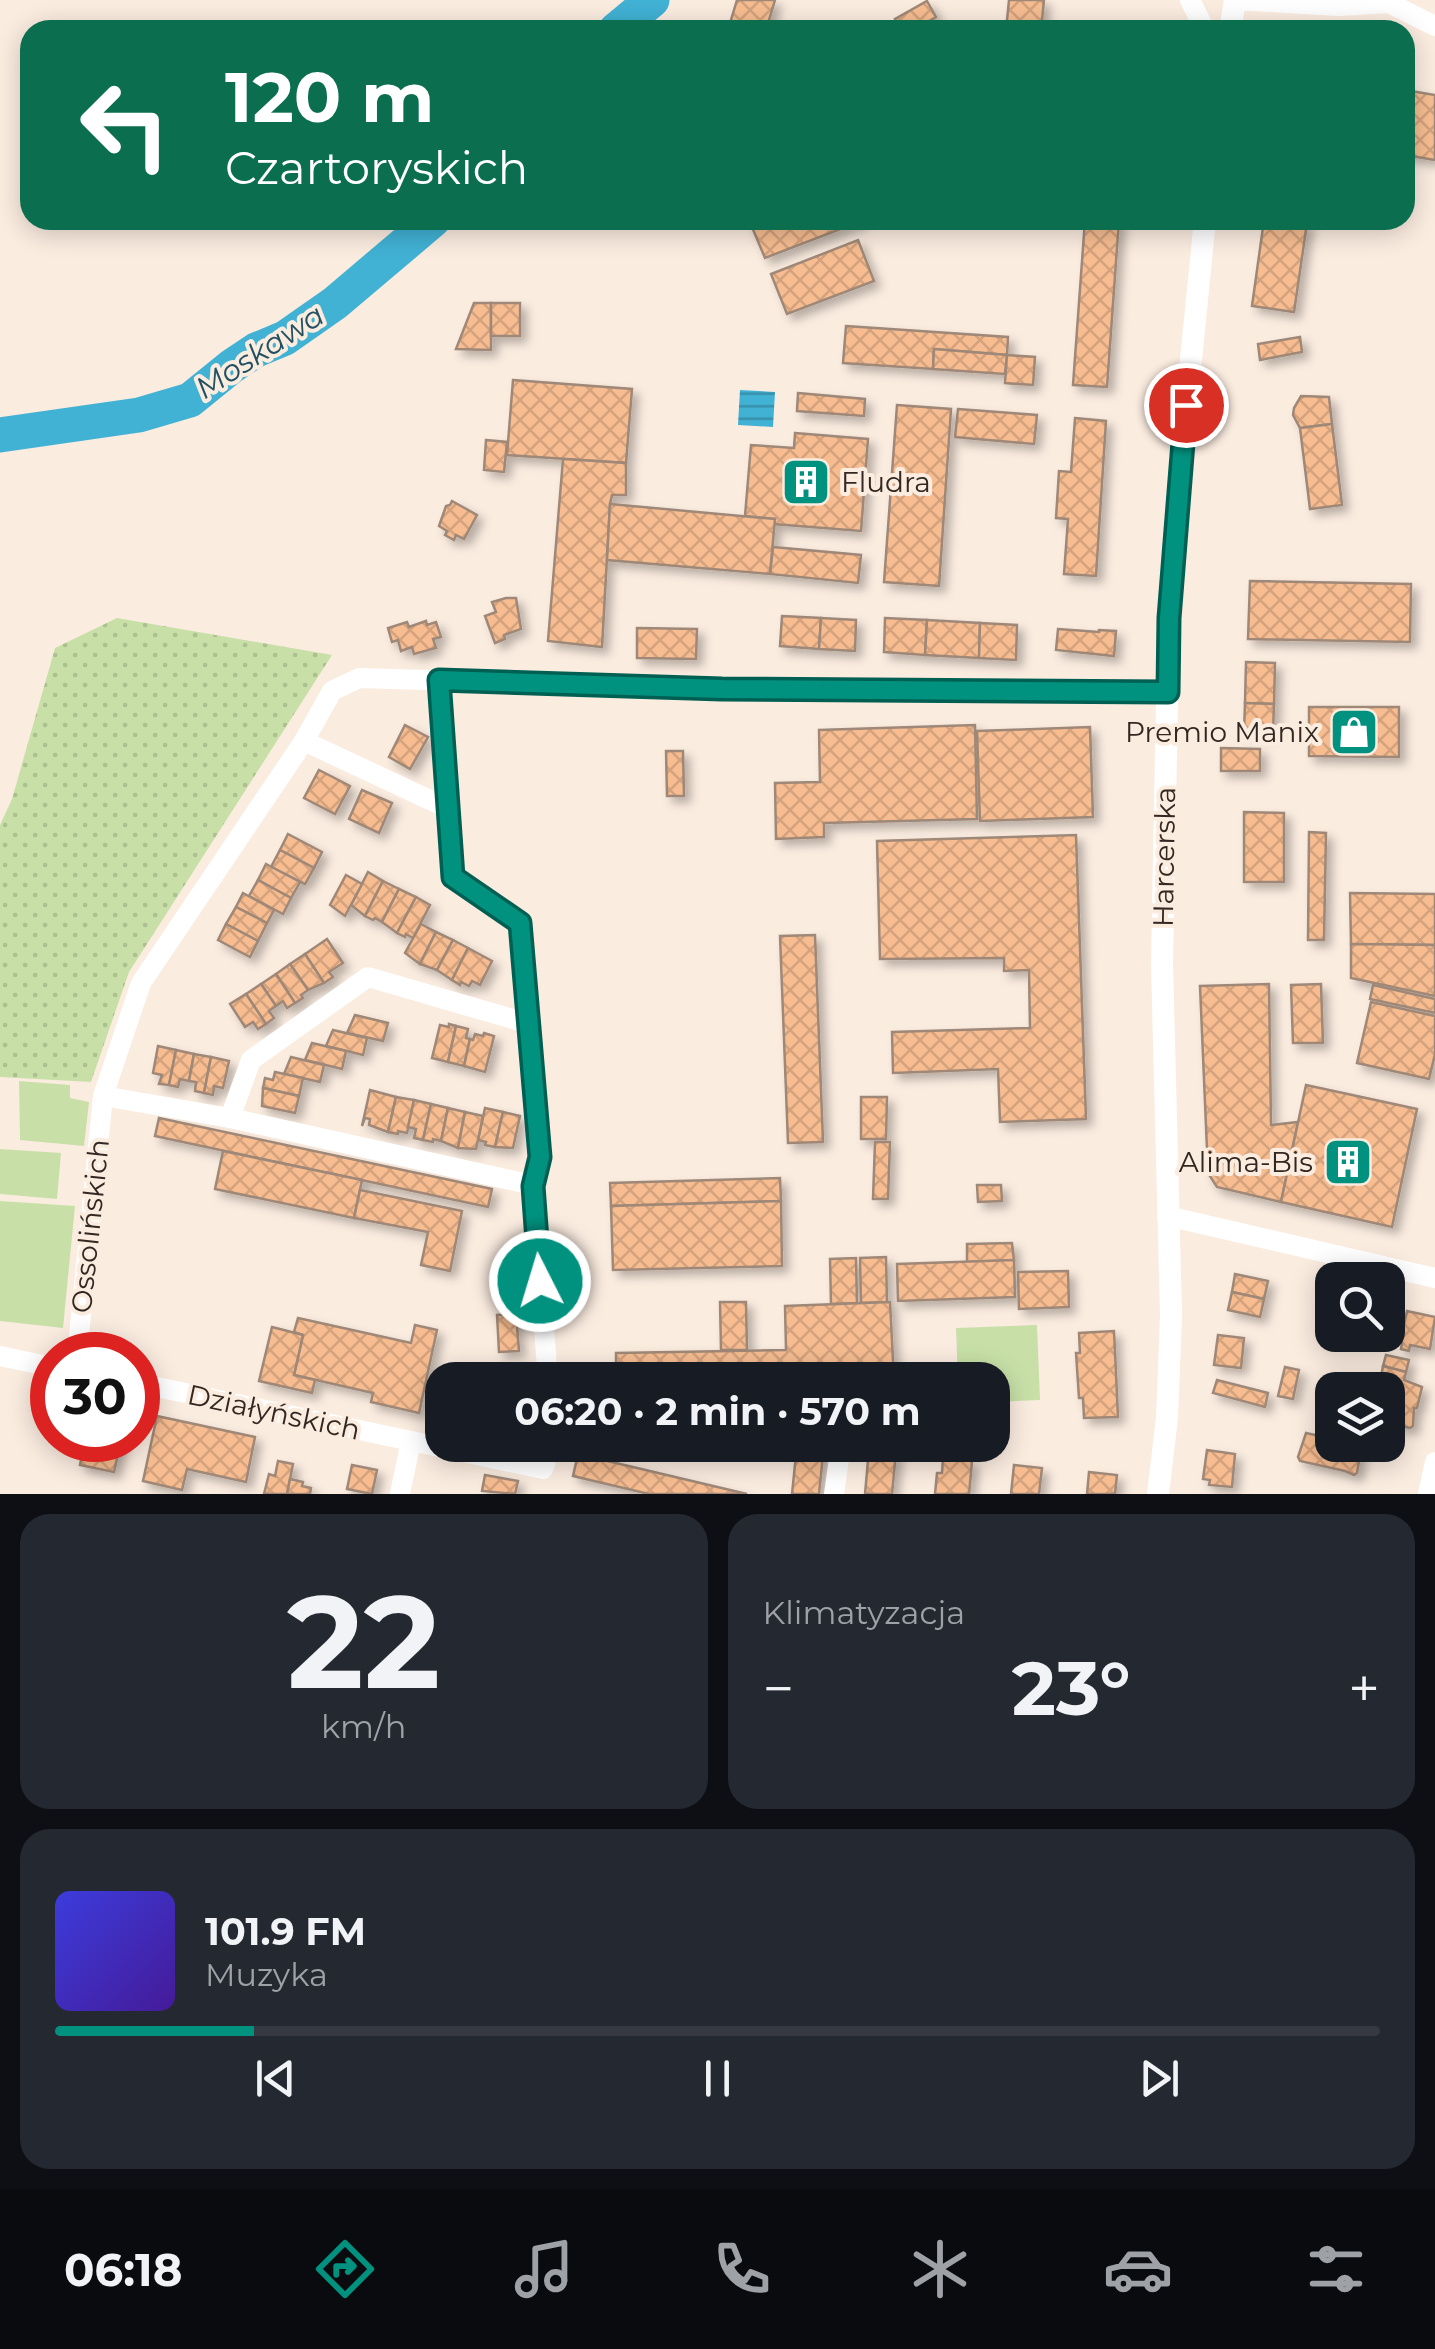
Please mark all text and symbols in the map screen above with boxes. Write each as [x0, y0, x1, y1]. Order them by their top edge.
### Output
text: 120 m [225, 54, 435, 140]
icon: left [60, 60, 190, 190]
text: Czartoryskich [225, 140, 528, 195]
water label: Moskawa [188, 296, 331, 407]
pin [1144, 363, 1229, 448]
icon: arrive [1159, 378, 1214, 433]
building icon: Fludra [780, 456, 832, 508]
place label: Fludra [841, 465, 931, 499]
shop icon: Premio Manix [1328, 706, 1380, 758]
place label: Premio Manix [1125, 715, 1319, 749]
street label: Harcerska [1146, 787, 1182, 927]
building icon: Alima-Bis [1322, 1136, 1374, 1188]
street label: Ossolińskich [64, 1137, 116, 1315]
place label: Alima-Bis [1179, 1145, 1313, 1179]
position arrow [488, 1229, 592, 1333]
map controls [1315, 1262, 1405, 1462]
button: search [1315, 1262, 1405, 1352]
speed limit sign: 30 [30, 1332, 160, 1462]
button: layers [1315, 1372, 1405, 1462]
street label: Działyńskich [185, 1377, 363, 1447]
text: 06:20 · 2 min · 570 m [514, 1388, 921, 1435]
text: 22 [287, 1562, 440, 1721]
text: Klimatyzacja [763, 1593, 965, 1632]
text: 23° [1012, 1642, 1131, 1734]
text: − [763, 1655, 794, 1722]
text: + [1348, 1655, 1380, 1722]
text: km/h [321, 1707, 406, 1746]
text: 101.9 FM [205, 1908, 366, 1955]
text: Muzyka [205, 1955, 328, 1994]
icon: previous [248, 2051, 303, 2106]
icon: pause [690, 2051, 745, 2106]
icon: next [1132, 2051, 1187, 2106]
icon: directions [310, 2234, 380, 2304]
icon: music [509, 2234, 579, 2304]
icon: phone [707, 2234, 777, 2304]
icon: climate [905, 2234, 975, 2304]
icon: car [1103, 2234, 1173, 2304]
icon: filters [1301, 2234, 1371, 2304]
text: 06:18 [64, 2242, 182, 2297]

